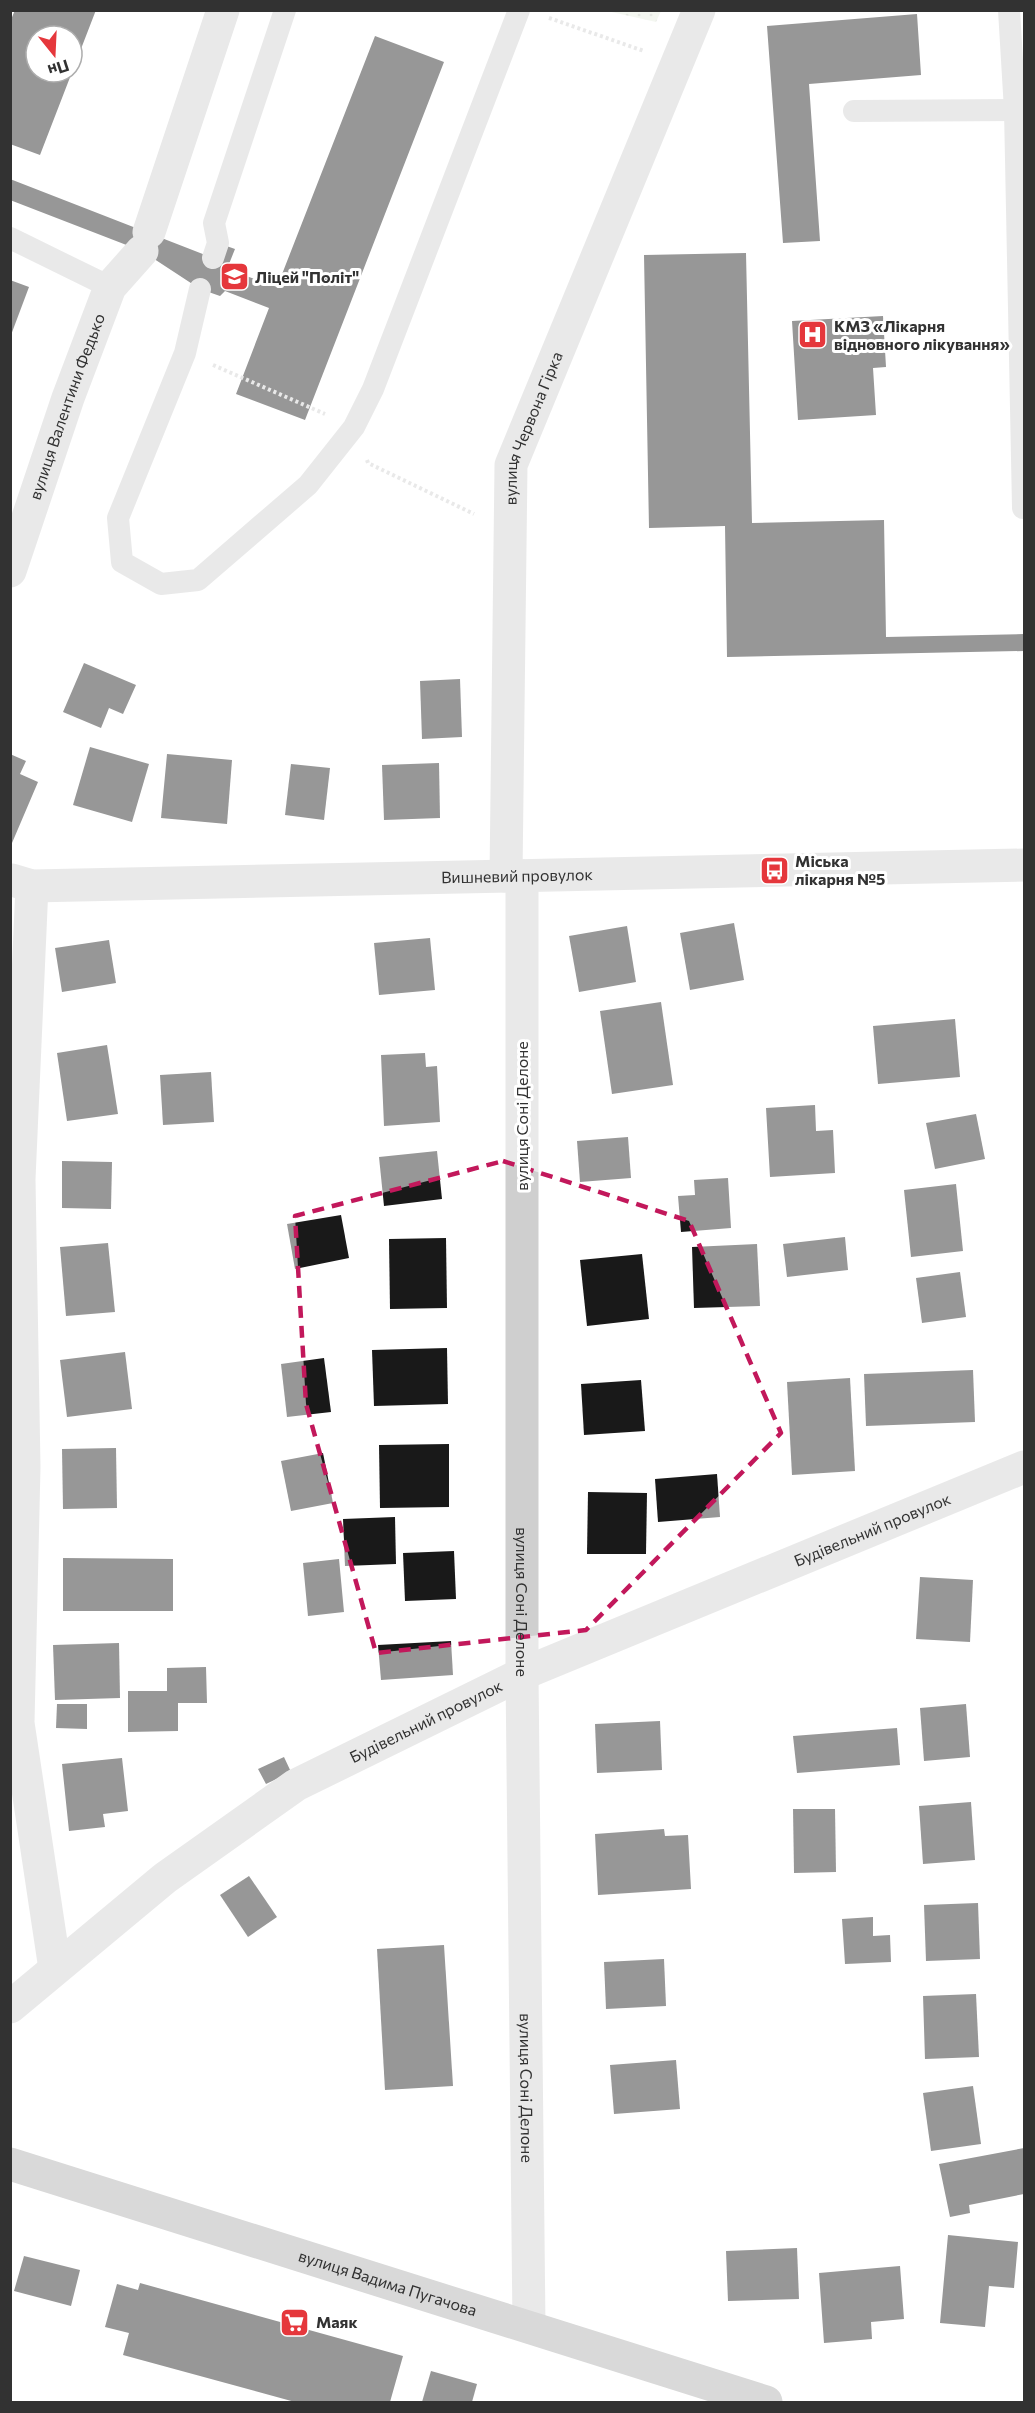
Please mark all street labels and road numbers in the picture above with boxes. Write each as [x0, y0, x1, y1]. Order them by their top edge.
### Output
street label: вулиця Валентини Федько [25, 310, 108, 502]
street label: вулиця Червона Гірка [501, 348, 566, 505]
street label: Вишневий провулок [441, 864, 594, 886]
street label: вулиця Соні Делоне [512, 1041, 531, 1191]
street label: Будівельний провулок [791, 1488, 954, 1570]
street label: вулиця Соні Делоне [513, 1527, 532, 1677]
street label: Будівельний провулок [346, 1675, 505, 1766]
street label: вулиця Соні Делоне [517, 2013, 537, 2163]
street label: вулиця Вадима Пугачова [296, 2245, 479, 2319]

